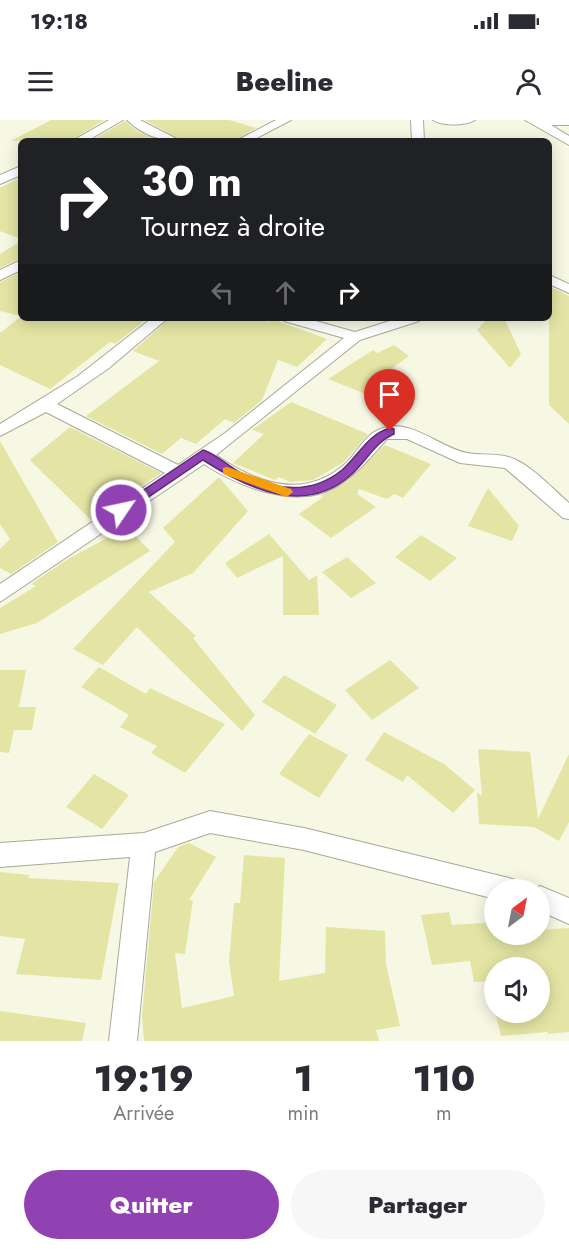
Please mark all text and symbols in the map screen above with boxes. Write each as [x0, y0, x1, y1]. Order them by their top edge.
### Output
text: 19:18 [30, 5, 88, 37]
text: Beeline [236, 62, 333, 101]
icon: menu [24, 65, 57, 98]
icon: person [512, 65, 545, 98]
text: 30 m [141, 151, 242, 212]
icon: right [42, 162, 120, 240]
text: Tournez à droite [141, 207, 325, 246]
icon: left [206, 276, 239, 309]
icon: ahead [269, 276, 302, 309]
icon: right [332, 276, 365, 309]
pin [364, 369, 415, 431]
icon: arrive [373, 378, 406, 411]
position arrow [89, 478, 153, 542]
north arrow [484, 879, 550, 945]
map controls [484, 879, 550, 1023]
button: sound [484, 957, 550, 1023]
text: 19:19 [94, 1052, 194, 1104]
text: 1 [294, 1052, 313, 1104]
text: 110 [413, 1052, 475, 1104]
text: Arrivée [113, 1099, 174, 1128]
text: min [288, 1099, 319, 1128]
text: m [436, 1099, 452, 1128]
button: Quitter [24, 1170, 279, 1239]
button: Partager [291, 1170, 545, 1239]

